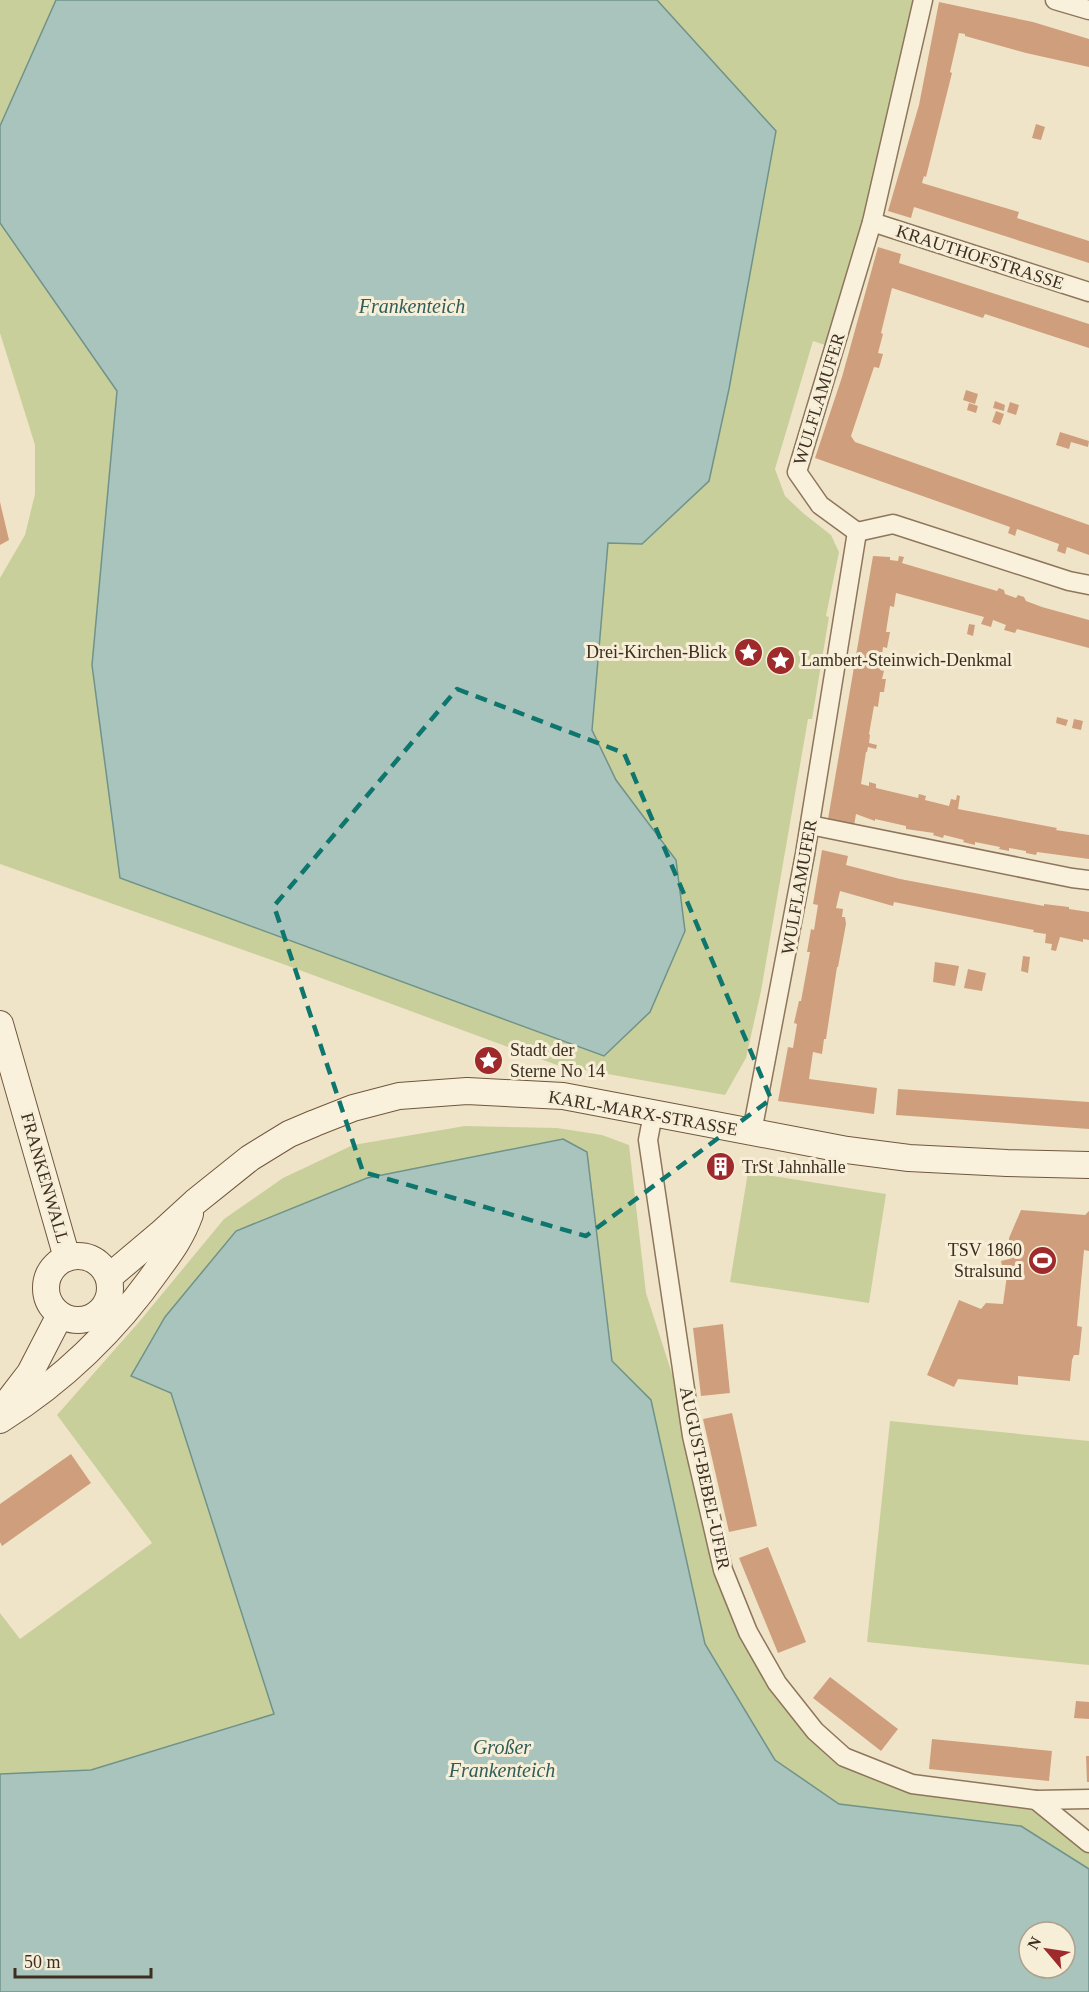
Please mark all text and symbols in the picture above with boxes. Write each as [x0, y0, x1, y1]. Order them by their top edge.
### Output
street label: KRAUTHOFSTRASSE [894, 220, 1066, 294]
water label: Frankenteich [358, 295, 465, 317]
street label: WULFLAMUFER [789, 331, 849, 467]
place icon: Drei-Kirchen-Blick [732, 636, 764, 668]
place label: Drei-Kirchen-Blick [586, 642, 727, 662]
place icon: Lambert-Steinwich-Denkmal [764, 644, 796, 676]
place label: Lambert-Steinwich-Denkmal [801, 650, 1012, 670]
street label: WULFLAMUFER [777, 818, 821, 956]
place label: Stadt der Sterne No 14 [510, 1040, 605, 1081]
place icon: Stadt der Sterne No 14 [473, 1044, 505, 1076]
street label: KARL-MARX-STRASSE [547, 1086, 739, 1140]
street label: FRANKENWALL [17, 1110, 73, 1246]
building icon: TrSt Jahnhalle [705, 1151, 737, 1183]
place label: TrSt Jahnhalle [742, 1157, 846, 1177]
place label: TSV 1860 Stralsund [948, 1240, 1022, 1281]
sports icon: TSV 1860 Stralsund [1027, 1244, 1059, 1276]
street label: AUGUST-BEBEL-UFER [676, 1385, 734, 1571]
water label: Großer Frankenteich [448, 1736, 555, 1781]
north arrow [1017, 1920, 1077, 1980]
text: N [1024, 1933, 1045, 1952]
scale bar [15, 1941, 152, 1979]
text: 50 m [24, 1952, 61, 1972]

